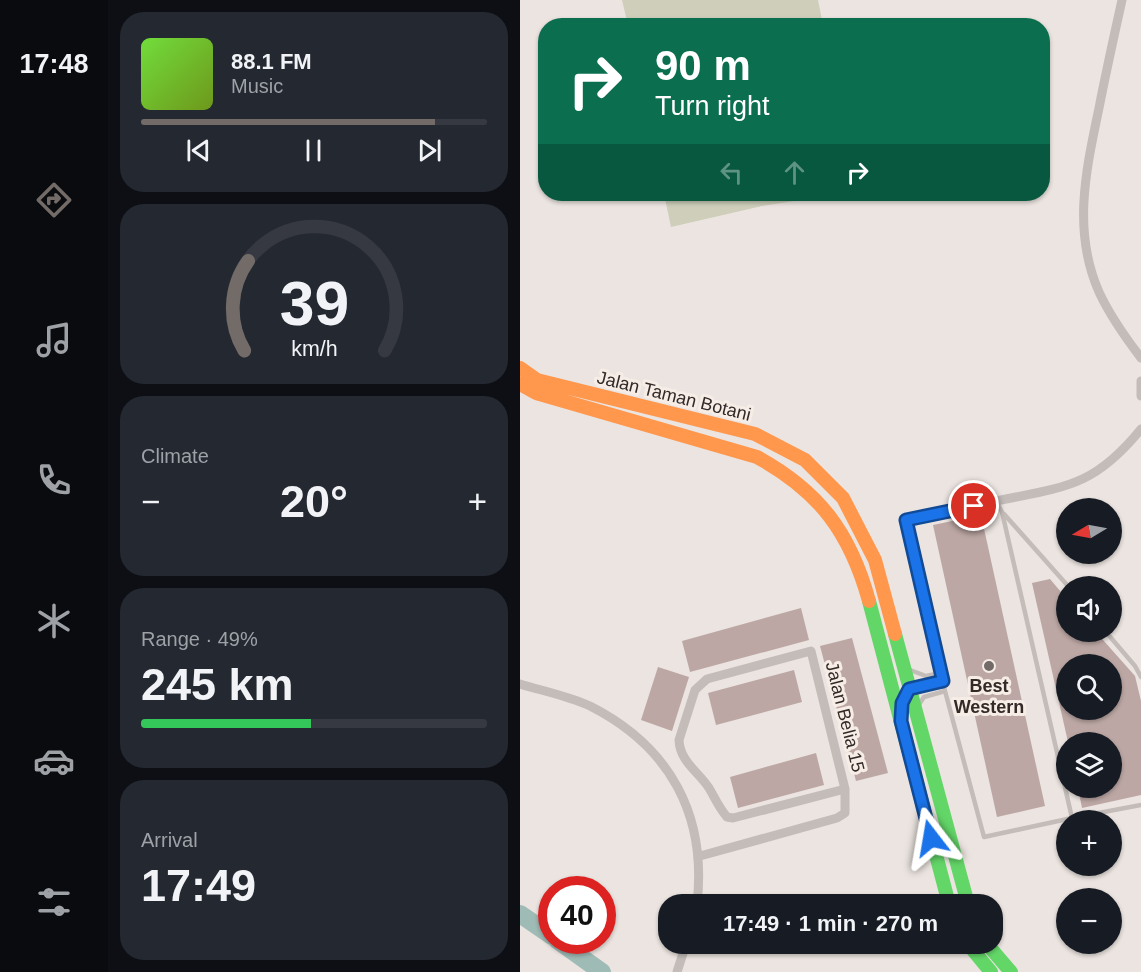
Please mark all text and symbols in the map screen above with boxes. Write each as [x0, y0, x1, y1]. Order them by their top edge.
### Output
icon: right [556, 42, 634, 120]
text: 90 m [655, 42, 751, 89]
text: 17:48 [19, 49, 89, 79]
text: 88.1 FM [231, 49, 312, 74]
text: Music [231, 75, 283, 97]
text: Turn right [655, 91, 770, 121]
icon: previous [182, 134, 215, 167]
icon: pause [297, 134, 330, 167]
icon: next [413, 134, 446, 167]
icon: left [715, 156, 748, 189]
icon: ahead [778, 156, 811, 189]
icon: right [841, 156, 874, 189]
icon: directions [33, 179, 75, 221]
text: 39 [279, 269, 349, 338]
icon: music [33, 319, 75, 361]
text: km/h [291, 337, 337, 361]
street label: Jalan Taman Botani [595, 367, 753, 425]
text: Climate [141, 445, 209, 467]
icon: phone [33, 459, 75, 501]
text: 20° [280, 476, 348, 527]
pin [948, 480, 999, 531]
text: − [141, 483, 160, 520]
text: + [468, 483, 487, 520]
icon: arrive [957, 489, 990, 522]
north arrow [1056, 498, 1122, 564]
map controls [1056, 498, 1122, 954]
button: sound [1056, 576, 1122, 642]
icon: climate [33, 600, 75, 642]
text: Range · 49% [141, 628, 258, 650]
button: search [1056, 654, 1122, 720]
text: 245 km [141, 659, 294, 710]
marker: Best Western [982, 659, 996, 673]
street label: Jalan Belia 15 [822, 660, 868, 774]
place label: Best Western [954, 676, 1024, 717]
button: layers [1056, 732, 1122, 798]
icon: car [33, 740, 75, 782]
position arrow [899, 806, 963, 870]
button: + [1056, 810, 1122, 876]
text: Arrival [141, 829, 198, 851]
text: 17:49 [141, 860, 256, 911]
speed limit sign: 40 [538, 876, 616, 954]
icon: filters [33, 881, 75, 923]
button: − [1056, 888, 1122, 954]
text: 17:49 · 1 min · 270 m [723, 911, 938, 936]

